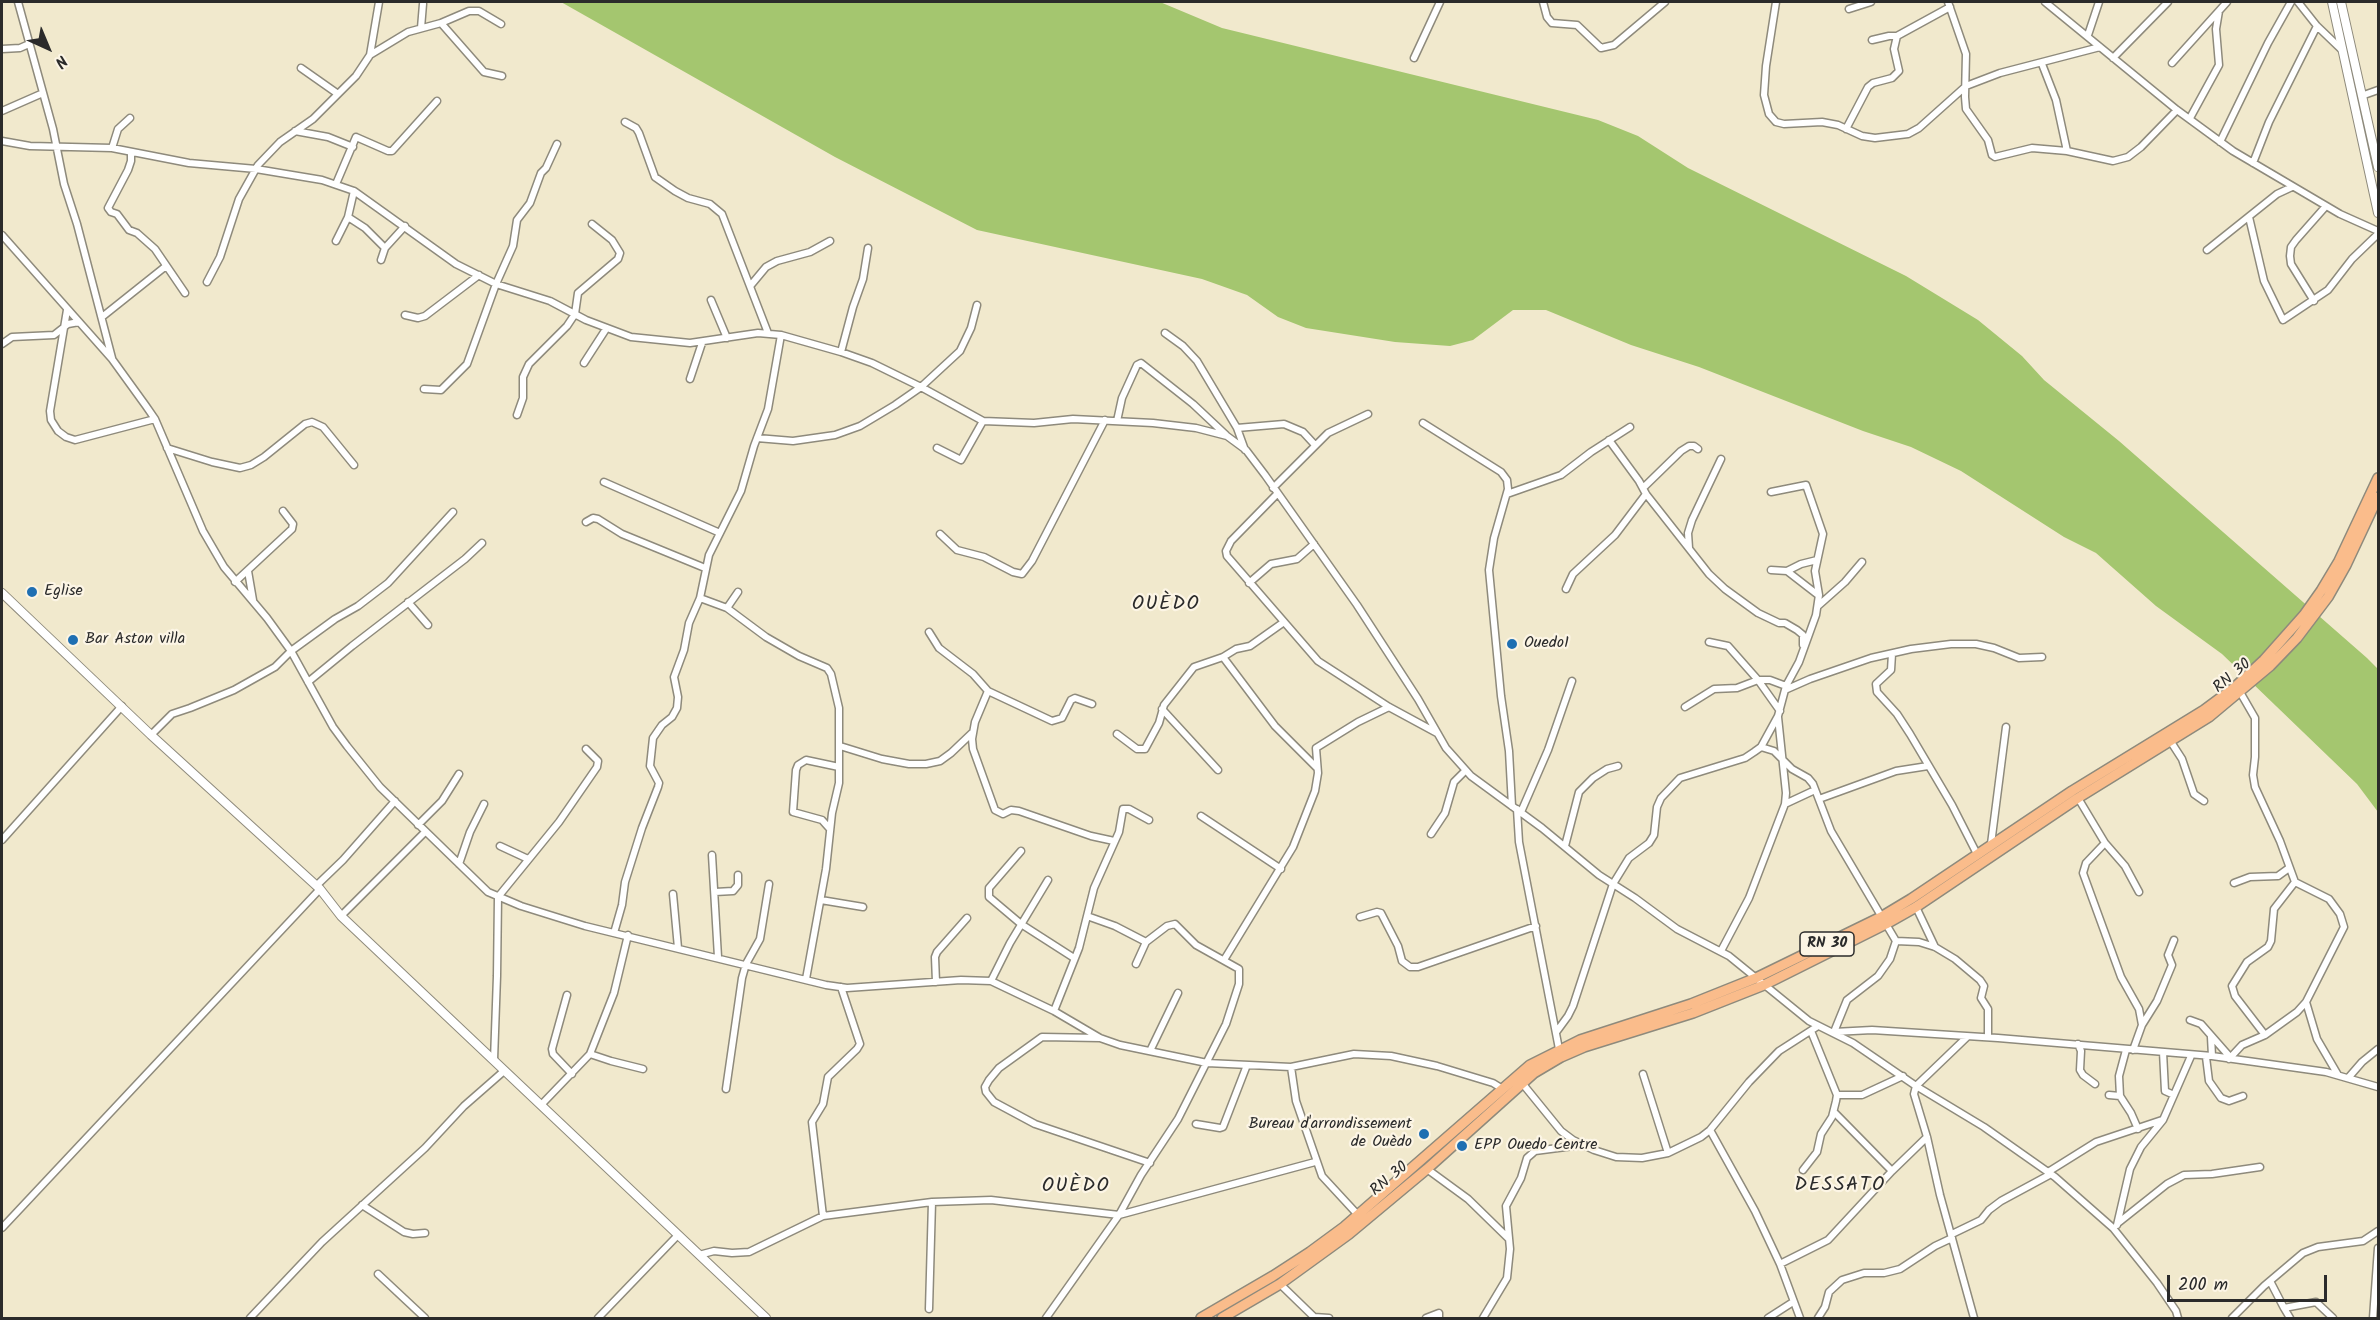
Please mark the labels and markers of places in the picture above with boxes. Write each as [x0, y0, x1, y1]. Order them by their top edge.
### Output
place label: Eglise [44, 582, 83, 602]
marker: Eglise [25, 585, 39, 599]
place label: Bar Aston villa [85, 630, 185, 650]
marker: Bar Aston villa [66, 633, 80, 647]
place label: Ouedo1 [1524, 634, 1569, 654]
marker: Ouedo1 [1505, 637, 1519, 651]
place label: Bureau d'arrondissement de Ouèdo [1249, 1115, 1412, 1153]
marker: Bureau d'arrondissement de Ouèdo [1417, 1127, 1431, 1141]
place label: EPP Ouedo Centre [1474, 1136, 1598, 1156]
marker: EPP Ouedo Centre [1455, 1139, 1469, 1153]

